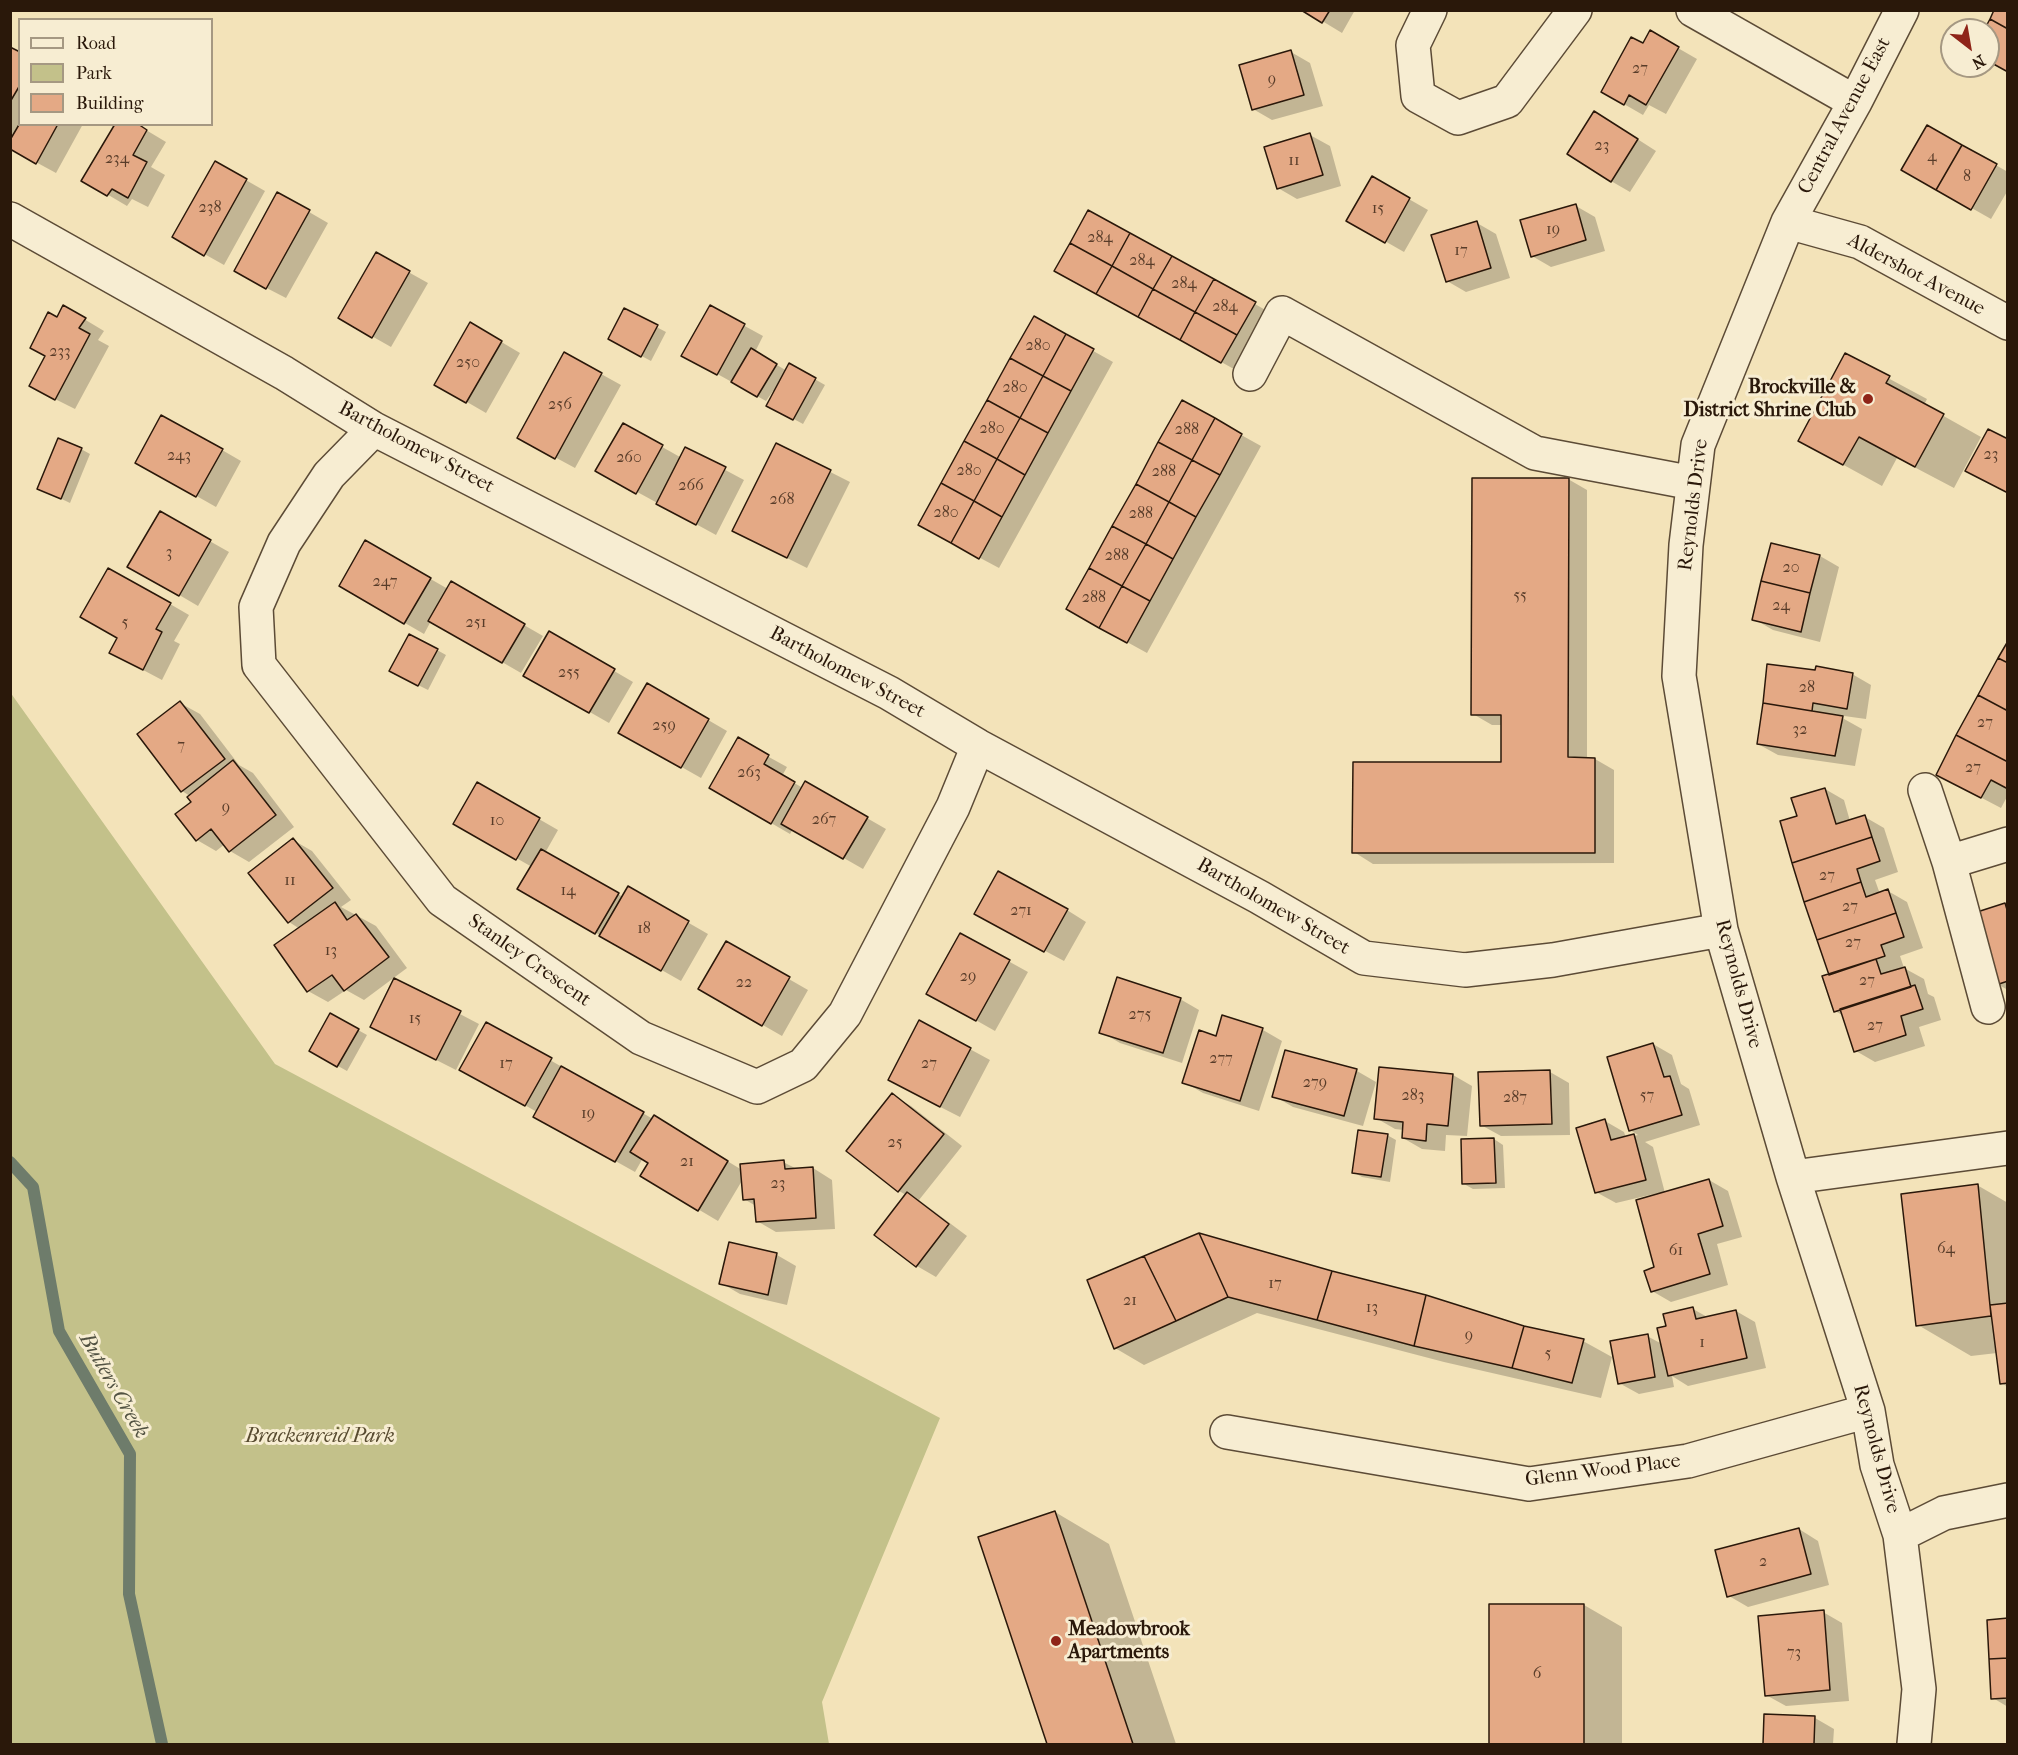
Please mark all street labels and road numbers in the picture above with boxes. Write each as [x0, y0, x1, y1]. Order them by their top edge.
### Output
street label: Central Avenue East [1793, 33, 1897, 199]
street label: Aldershot Avenue [1843, 229, 1989, 321]
street label: Bartholomew Street [334, 397, 498, 499]
street label: Reynolds Drive [1674, 438, 1714, 572]
street label: Bartholomew Street [765, 622, 929, 724]
street label: Bartholomew Street [1192, 853, 1354, 961]
street label: Stanley Crescent [463, 910, 595, 1012]
street label: Reynolds Drive [1709, 917, 1767, 1051]
street label: Reynolds Drive [1847, 1382, 1905, 1516]
street label: Glenn Wood Place [1524, 1450, 1682, 1492]

